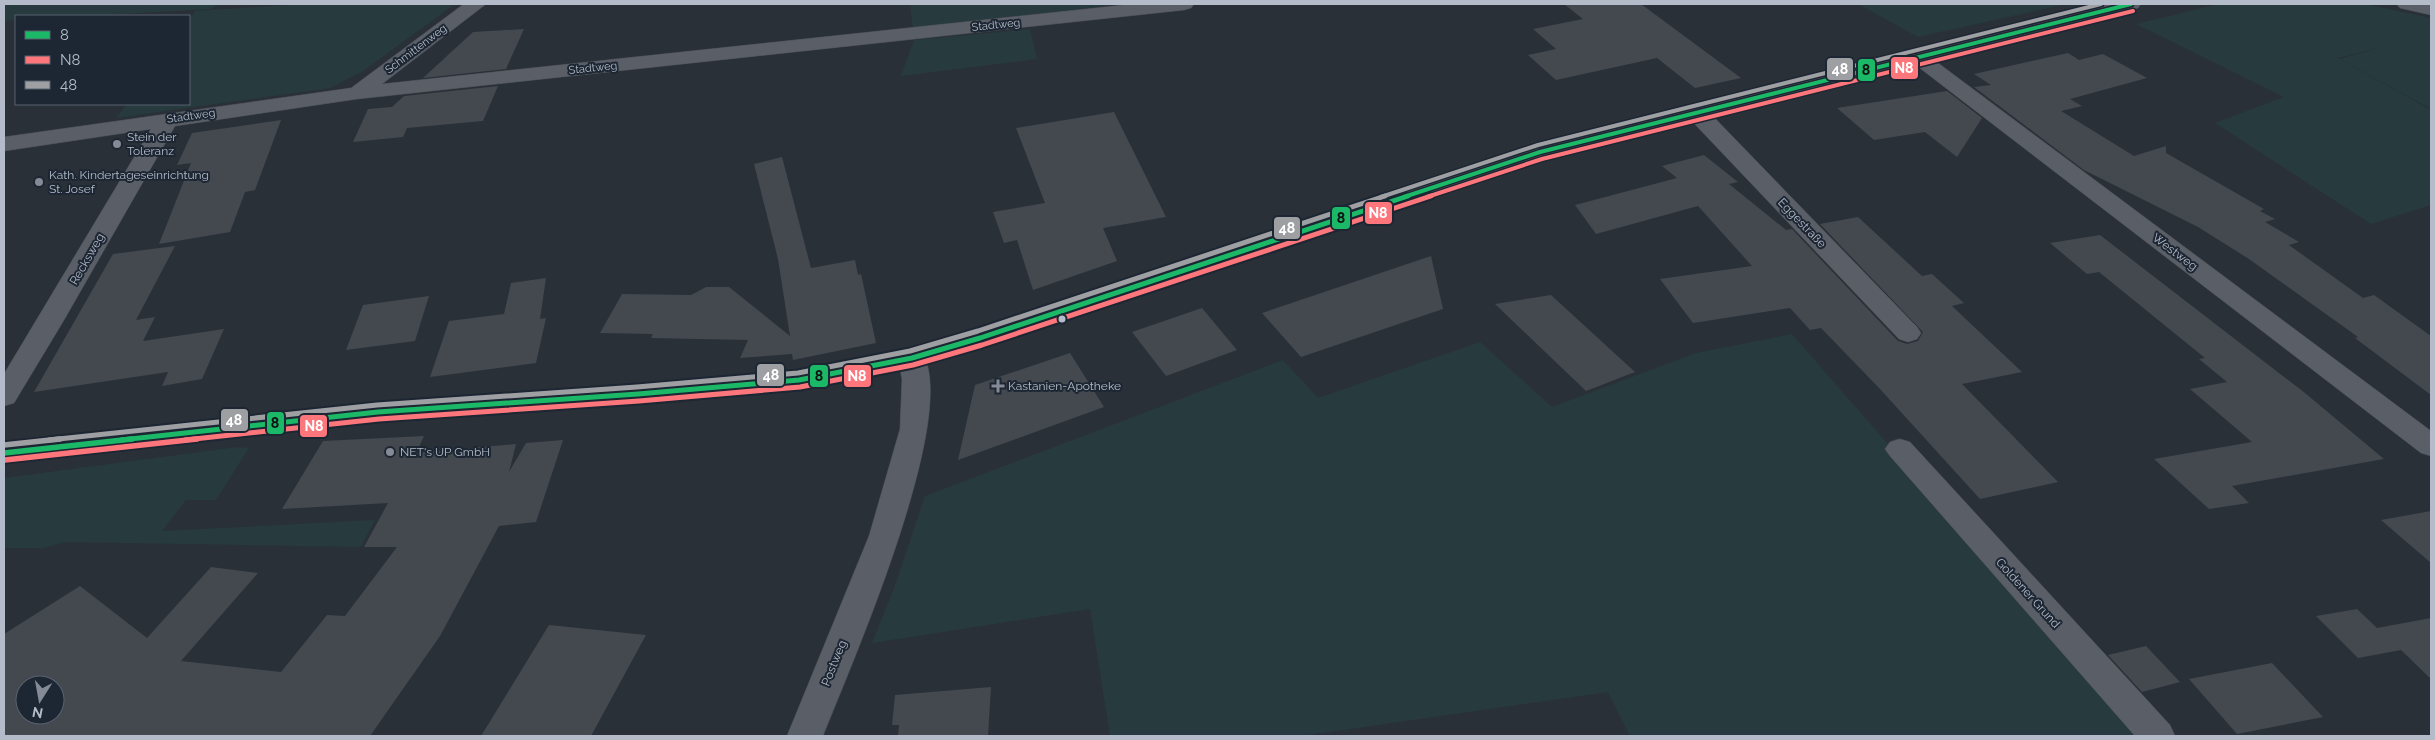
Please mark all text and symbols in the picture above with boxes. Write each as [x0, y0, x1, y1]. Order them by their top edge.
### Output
legend [15, 15, 190, 105]
street label: Stadtweg [971, 16, 1021, 34]
street label: Schmittenweg [383, 22, 449, 76]
text: 8 [60, 26, 69, 44]
text: N8 [60, 51, 81, 69]
line badge: N8 [1890, 56, 1919, 80]
line badge: 48 [1826, 57, 1854, 81]
line badge: 8 [1857, 58, 1876, 82]
street label: Stadtweg [568, 59, 618, 77]
text: N8 [1894, 60, 1914, 76]
text: 48 [1832, 61, 1848, 77]
text: 8 [1862, 62, 1870, 78]
text: 48 [60, 76, 77, 94]
street label: Stadtweg [166, 106, 216, 126]
place label: Stein der Toleranz [127, 130, 177, 158]
marker: Stein der Toleranz [111, 138, 123, 150]
place label: Kath. Kindertageseinrichtung St. Josef [49, 168, 209, 196]
marker: Kath. Kindertageseinrichtung St. Josef [33, 176, 45, 188]
street label: Eggestraße [1775, 195, 1829, 251]
line badge: N8 [1364, 201, 1393, 225]
text: N8 [1368, 205, 1388, 221]
line badge: 8 [1331, 206, 1351, 230]
text: 8 [1337, 210, 1345, 226]
line badge: 48 [1273, 216, 1301, 240]
text: 48 [1279, 220, 1295, 236]
street label: Recksweg [67, 231, 107, 287]
street label: Westweg [2150, 231, 2200, 273]
unlabelled marker [1057, 314, 1067, 324]
line badge: 48 [756, 363, 785, 387]
line badge: 8 [809, 364, 829, 388]
line badge: N8 [843, 364, 872, 388]
text: 48 [763, 367, 779, 383]
text: 8 [815, 368, 823, 384]
text: N8 [847, 368, 867, 384]
place label: Kastanien-Apotheke [1008, 379, 1121, 393]
marker: Kastanien-Apotheke [992, 380, 1004, 392]
line badge: 48 [220, 408, 249, 432]
line badge: 8 [266, 411, 285, 435]
text: 48 [226, 412, 242, 428]
line badge: N8 [299, 414, 328, 438]
text: 8 [271, 415, 279, 431]
text: N8 [304, 418, 324, 434]
place label: NET's UP GmbH [400, 445, 490, 459]
marker: NET's UP GmbH [384, 446, 396, 458]
street label: Goldener Grund [1993, 555, 2063, 631]
street label: Postweg [818, 638, 850, 688]
north arrow [15, 675, 65, 725]
text: N [31, 704, 44, 722]

